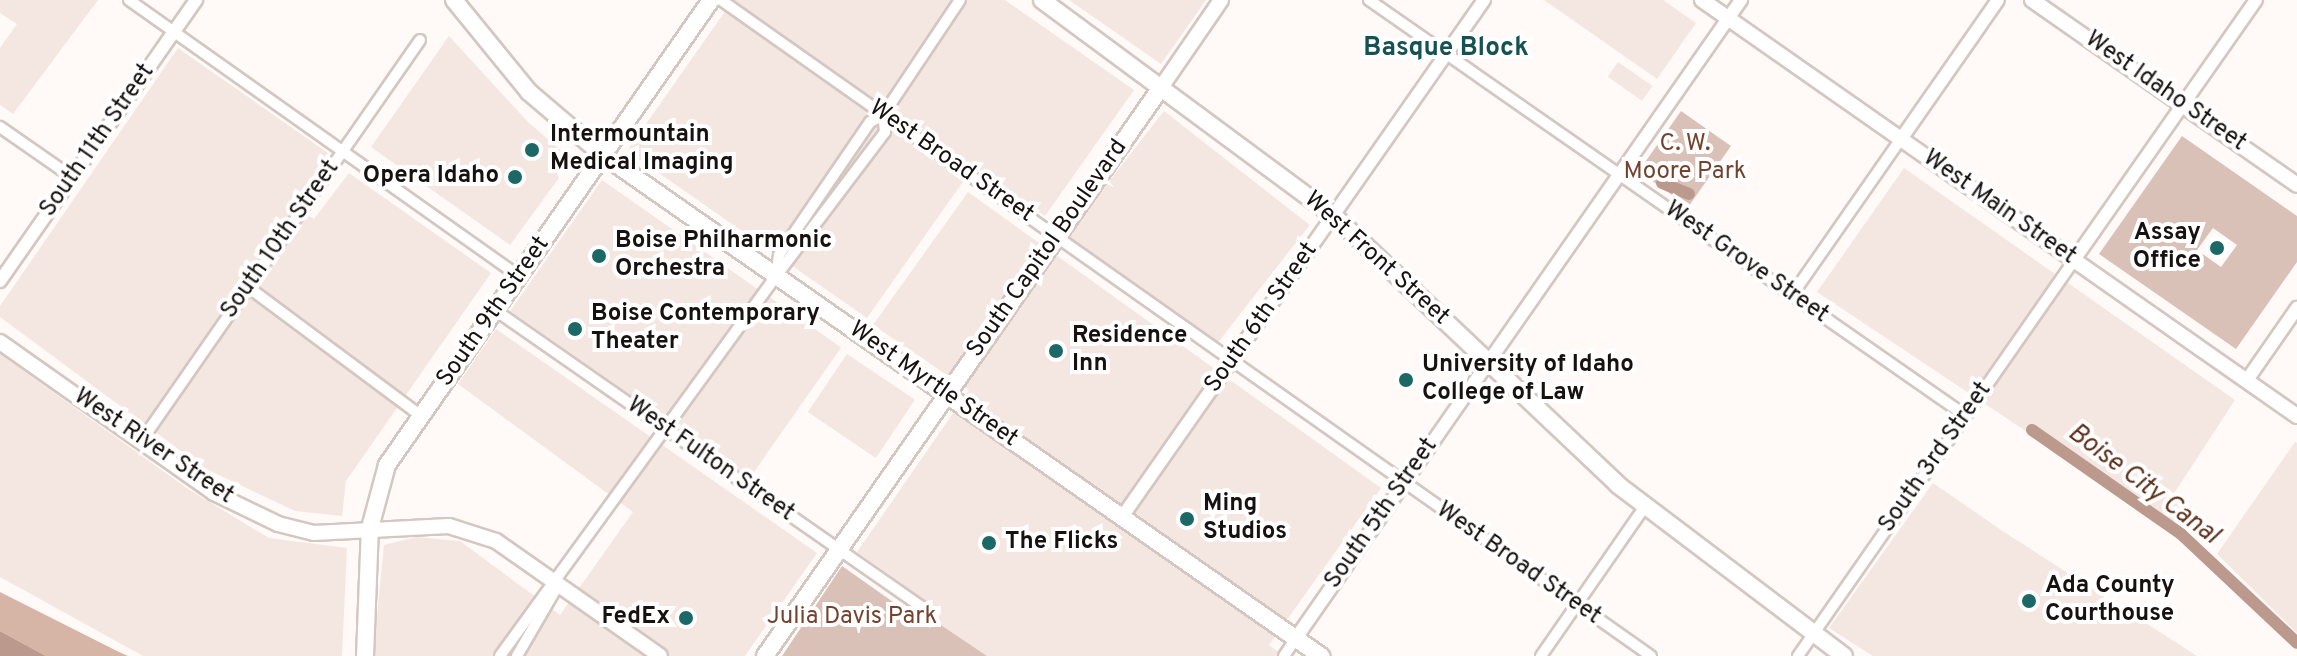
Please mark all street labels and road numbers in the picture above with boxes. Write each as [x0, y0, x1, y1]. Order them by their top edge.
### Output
street label: West Idaho Street [2079, 26, 2251, 158]
street label: South 11th Street [34, 59, 162, 223]
street label: West Broad Street [863, 94, 1039, 230]
street label: South Capitol Boulevard [962, 134, 1134, 364]
street label: West Main Street [1917, 144, 2081, 272]
street label: South 10th Street [216, 155, 346, 325]
street label: West Front Street [1297, 186, 1455, 332]
street label: West Grove Street [1659, 196, 1833, 330]
street label: South 9th Street [432, 231, 556, 393]
street label: South 6th Street [1200, 237, 1324, 399]
street label: West Myrtle Street [843, 316, 1023, 454]
street label: South 3rd Street [1873, 377, 1999, 539]
street label: West River Street [68, 383, 238, 511]
street label: West Fulton Street [621, 391, 799, 529]
street label: South 5th Street [1319, 433, 1445, 595]
street label: West Broad Street [1430, 496, 1606, 632]

